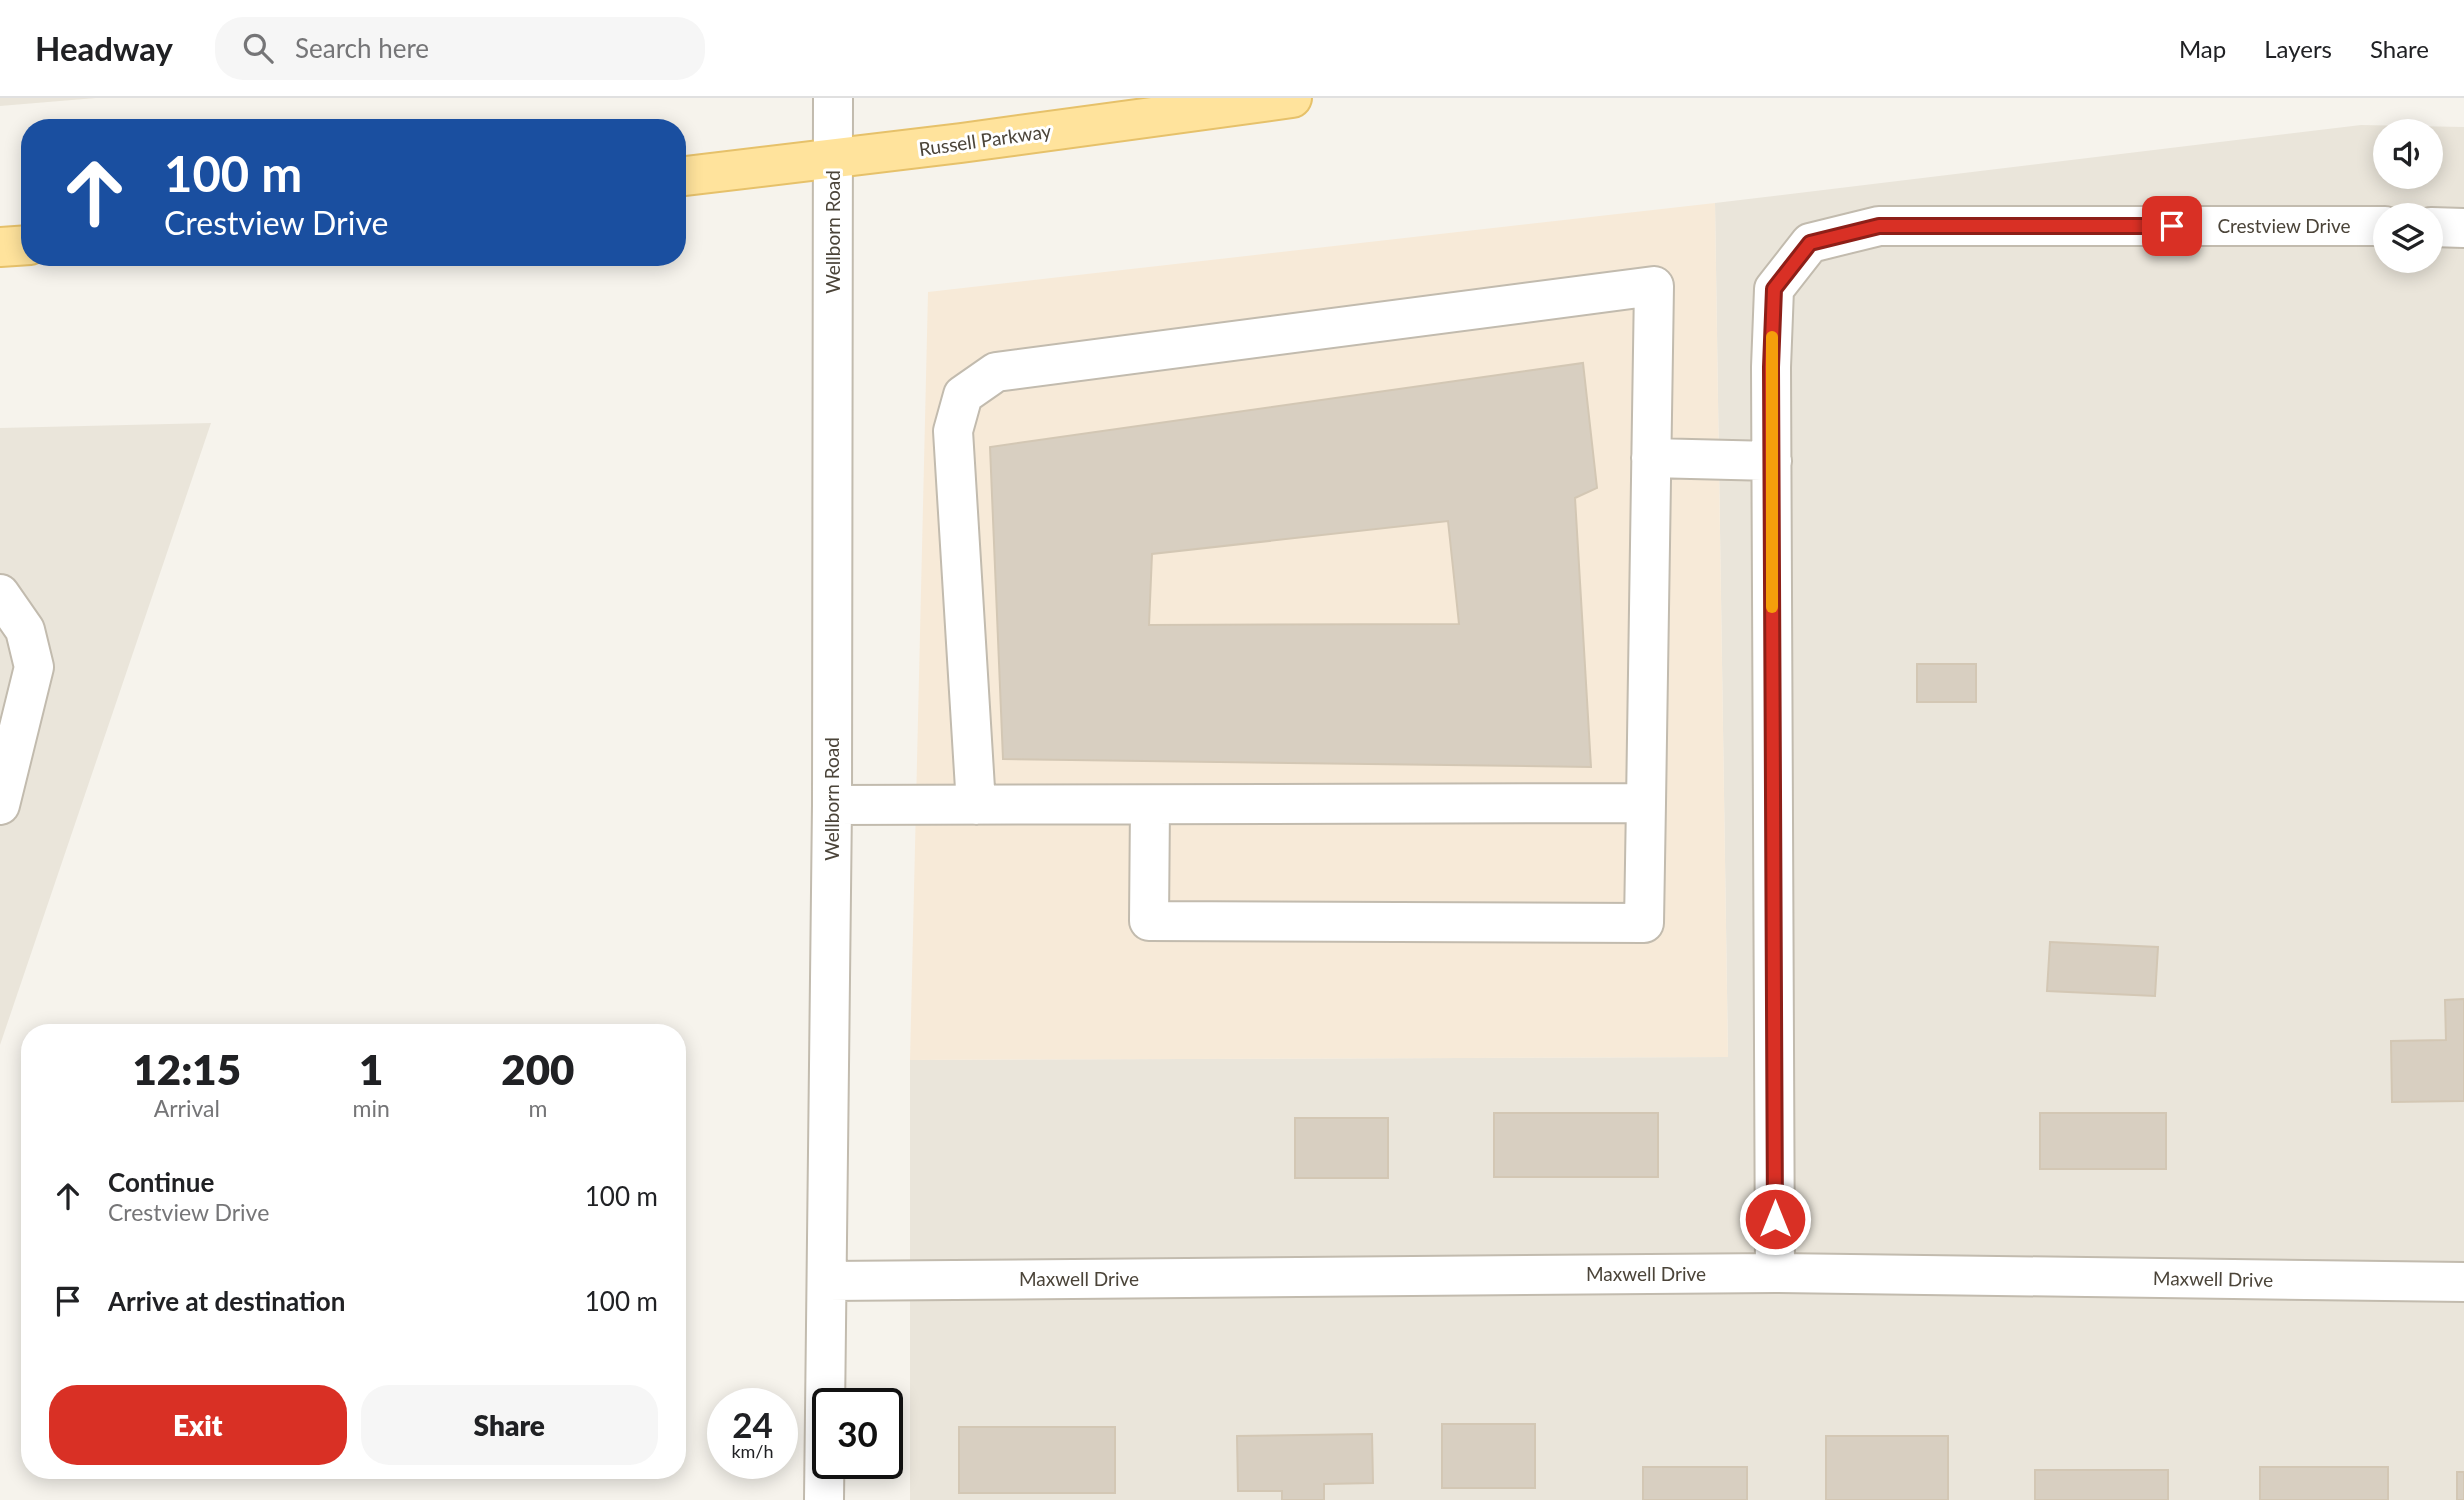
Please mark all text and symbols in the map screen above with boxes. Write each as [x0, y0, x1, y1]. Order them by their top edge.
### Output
search box [215, 17, 705, 80]
text: Headway [35, 28, 173, 68]
icon: search [239, 29, 277, 67]
text: Search here [295, 32, 429, 64]
text: Map [2179, 34, 2226, 63]
text: Layers [2264, 34, 2332, 63]
text: Share [2370, 34, 2429, 63]
street label: Russell Parkway [917, 119, 1053, 160]
map controls [2373, 119, 2443, 273]
button: sound [2373, 119, 2443, 189]
text: 100 m [164, 144, 302, 202]
icon: ahead [49, 147, 140, 238]
street label: Wellborn Road [821, 170, 844, 294]
pin [2142, 196, 2202, 256]
text: Crestview Drive [164, 203, 388, 242]
button: layers [2373, 203, 2443, 273]
icon: arrive [2153, 207, 2191, 245]
street label: Crestview Drive [2217, 214, 2351, 237]
street label: Wellborn Road [820, 737, 843, 861]
text: 12:15 [133, 1044, 241, 1094]
text: 1 [359, 1044, 383, 1094]
text: 200 [501, 1044, 574, 1094]
text: Arrival [154, 1094, 220, 1122]
text: min [353, 1094, 390, 1122]
text: m [528, 1094, 547, 1122]
text: Continue [108, 1166, 214, 1198]
icon: ahead [49, 1177, 87, 1215]
text: 100 m [585, 1180, 658, 1212]
position arrow [1738, 1182, 1812, 1256]
text: Crestview Drive [108, 1198, 269, 1226]
street label: Maxwell Drive [1586, 1262, 1706, 1285]
street label: Maxwell Drive [2153, 1266, 2273, 1291]
street label: Maxwell Drive [1019, 1267, 1139, 1290]
icon: arrive [49, 1282, 87, 1320]
text: Arrive at destination [108, 1285, 345, 1317]
text: 100 m [585, 1285, 658, 1317]
button: Exit [49, 1385, 347, 1465]
button: Share [361, 1385, 658, 1465]
speed limit sign: 30 [812, 1388, 903, 1479]
text: 24 [732, 1403, 773, 1445]
text: km/h [731, 1440, 774, 1462]

